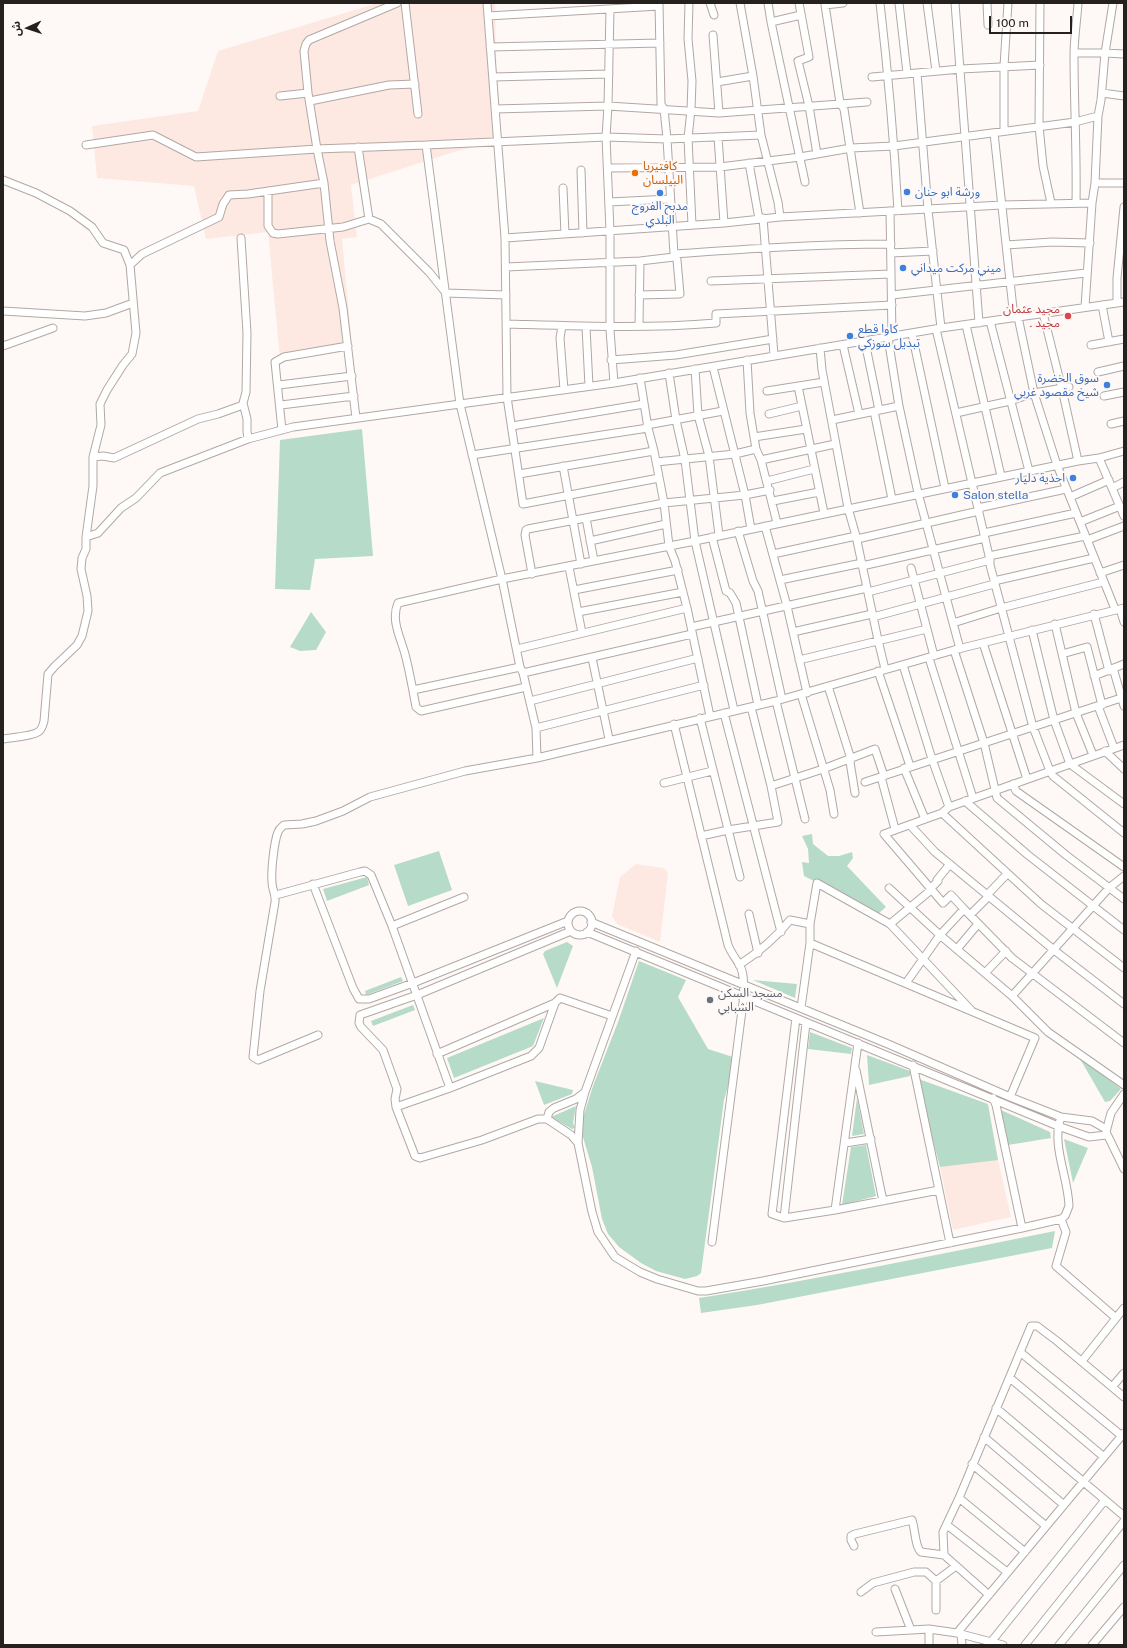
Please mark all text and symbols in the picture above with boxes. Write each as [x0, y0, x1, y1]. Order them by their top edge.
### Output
north arrow [8, 8, 48, 48]
scale bar [991, 8, 1074, 34]
text: 100 m [996, 16, 1029, 30]
text: ش [10, 21, 22, 36]
place label: كافتيريا البيلسان [643, 159, 683, 187]
marker: كافتيريا البيلسان [630, 168, 640, 178]
place label: ورشة ابو حنان [915, 185, 980, 199]
marker: ورشة ابو حنان [902, 187, 912, 197]
marker: مدبح الفروج البلدي [655, 188, 665, 198]
place label: مدبح الفروج البلدي [632, 199, 688, 227]
place label: ميني مركت ميداني [911, 261, 1001, 275]
marker: ميني مركت ميداني [898, 263, 908, 273]
place label: مجيد عثمان . مجيد [1003, 302, 1060, 330]
marker: مجيد عثمان . مجيد [1063, 311, 1073, 321]
place label: كاوا قطع تبديل سوزكي [858, 322, 920, 350]
marker: كاوا قطع تبديل سوزكي [845, 331, 855, 341]
place label: سوق الخضرة شيخ مقصود غربي [1014, 371, 1099, 399]
marker: سوق الخضرة شيخ مقصود غربي [1102, 380, 1112, 390]
place label: احذية دليار [1015, 471, 1065, 485]
marker: احذية دليار [1068, 473, 1078, 483]
place label: Salon stella [963, 488, 1029, 502]
marker: Salon stella [950, 490, 960, 500]
place label: مسجد السكن الشبابي [718, 986, 782, 1014]
marker: مسجد السكن الشبابي [705, 995, 715, 1005]

